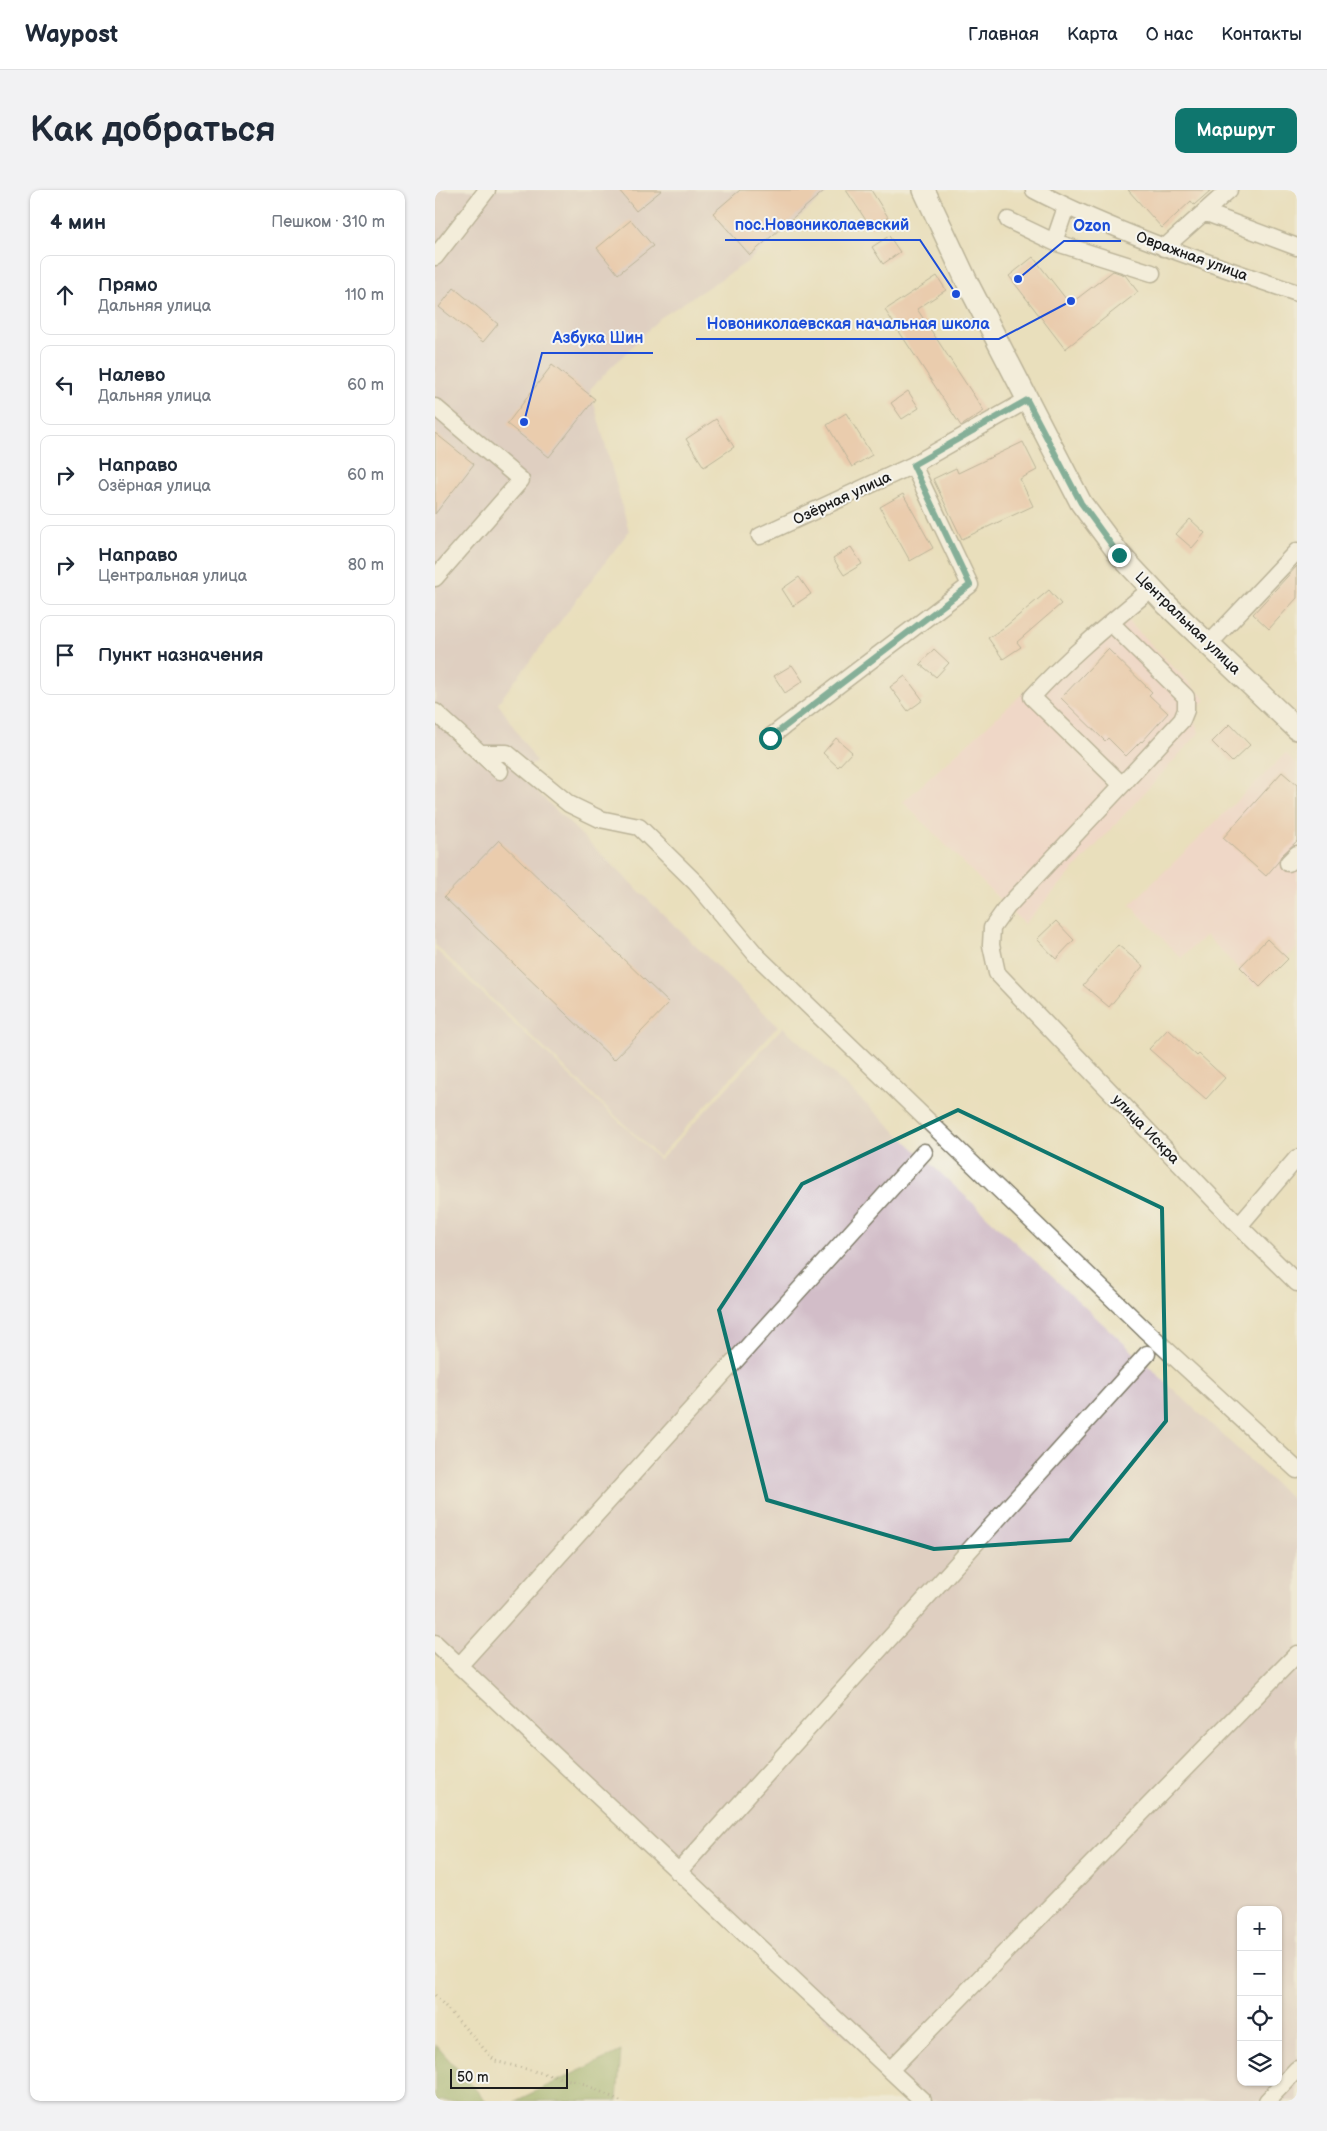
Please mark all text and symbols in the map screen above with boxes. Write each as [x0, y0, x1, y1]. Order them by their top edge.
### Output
text: Waypost [25, 20, 118, 49]
text: Главная [968, 24, 1039, 45]
text: Карта [1067, 24, 1118, 45]
text: О нас [1146, 24, 1193, 45]
text: Контакты [1221, 24, 1302, 45]
button: Маршрут [1175, 108, 1297, 153]
text: Как добраться [30, 109, 276, 152]
callout: пос.Новониколаевский [725, 209, 920, 240]
text: 4 мин [50, 210, 106, 235]
callout: Ozon [1064, 210, 1121, 241]
text: Пешком · 310 m [271, 213, 385, 232]
text: пос.Новониколаевский [735, 216, 909, 235]
text: Ozon [1073, 217, 1111, 236]
street label: Овражная улица [1133, 227, 1250, 286]
text: Прямо [98, 274, 158, 297]
icon: ahead [51, 281, 79, 309]
text: 110 m [345, 286, 384, 305]
text: Дальняя улица [98, 297, 211, 316]
callout: Новониколаевская начальная школа [696, 308, 999, 339]
text: Новониколаевская начальная школа [707, 315, 990, 334]
callout: Азбука Шин [542, 322, 653, 353]
text: Азбука Шин [552, 329, 643, 348]
text: Налево [98, 364, 165, 387]
icon: left [51, 371, 79, 399]
text: 60 m [347, 376, 384, 395]
text: Дальняя улица [98, 387, 211, 406]
text: Направо [98, 454, 178, 477]
icon: right [51, 461, 79, 489]
text: 60 m [347, 466, 384, 485]
street label: Озёрная улица [790, 467, 894, 529]
text: Озёрная улица [98, 477, 211, 496]
text: Направо [98, 544, 178, 567]
route end [1108, 544, 1131, 567]
icon: right [51, 551, 79, 579]
text: 80 m [348, 556, 384, 575]
text: Центральная улица [98, 567, 247, 586]
street label: Центральная улица [1131, 568, 1245, 679]
icon: arrive [51, 641, 79, 669]
text: Пункт назначения [98, 644, 263, 667]
route start [759, 727, 782, 750]
street label: улица Искра [1108, 1091, 1184, 1168]
map controls [1237, 1906, 1282, 2086]
button: + [1237, 1906, 1282, 1951]
button: − [1237, 1951, 1282, 1996]
button: locate [1237, 1996, 1282, 2041]
button: layers [1237, 2041, 1282, 2086]
scale bar [450, 2066, 567, 2089]
text: 50 m [457, 2069, 489, 2086]

